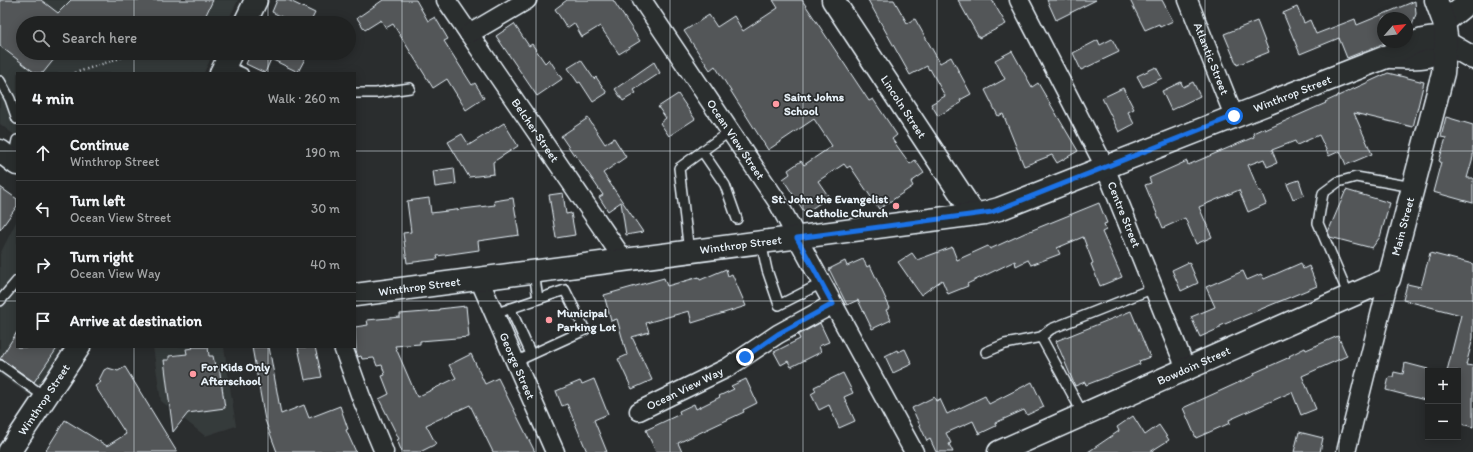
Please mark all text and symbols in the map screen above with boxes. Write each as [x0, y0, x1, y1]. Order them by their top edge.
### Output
north arrow [1377, 12, 1413, 48]
search box [16, 16, 356, 60]
street label: Atlantic Street [1191, 20, 1232, 97]
icon: search [30, 27, 52, 49]
text: Search here [62, 29, 137, 47]
street label: Winthrop Street [1251, 72, 1334, 115]
street label: Lincoln Street [878, 73, 929, 141]
text: 4 min [32, 88, 74, 108]
place label: Saint Johns School [784, 90, 845, 118]
text: Walk · 260 m [268, 91, 340, 106]
street label: Belcher Street [509, 96, 562, 165]
street label: Ocean View Street [704, 97, 768, 183]
marker: Saint Johns School [771, 99, 781, 109]
route start [1225, 107, 1243, 125]
text: Continue [70, 136, 129, 154]
icon: ahead [32, 142, 54, 164]
text: 190 m [305, 145, 340, 160]
text: Winthrop Street [70, 154, 159, 169]
street label: Centre Street [1105, 180, 1144, 250]
text: Turn left [70, 192, 125, 210]
place label: St. John the Evangelist Catholic Church [771, 192, 889, 220]
street label: Main Street [1388, 195, 1417, 257]
icon: left [32, 198, 54, 220]
text: 30 m [311, 201, 340, 216]
marker: St. John the Evangelist Catholic Church [891, 201, 901, 211]
text: Ocean View Street [70, 210, 171, 225]
street label: Winthrop Street [699, 232, 783, 257]
text: Turn right [70, 248, 134, 266]
icon: right [32, 254, 54, 276]
text: 40 m [310, 257, 340, 272]
text: Ocean View Way [70, 266, 160, 281]
street label: Winthrop Street [378, 274, 462, 299]
place label: Municipal Parking Lot [557, 306, 616, 335]
icon: arrive [32, 310, 54, 332]
text: Arrive at destination [70, 312, 202, 330]
marker: Municipal Parking Lot [544, 315, 554, 325]
street label: George Street [496, 330, 538, 402]
street label: Bowdoin Street [1155, 343, 1233, 388]
route end [736, 348, 754, 366]
place label: For Kids Only Afterschool [200, 360, 270, 388]
street label: Winthrop Street [15, 361, 73, 438]
street label: Ocean View Way [644, 364, 726, 413]
map controls [1425, 368, 1461, 440]
button: + [1425, 368, 1461, 404]
marker: For Kids Only Afterschool [188, 369, 198, 379]
button: − [1425, 404, 1461, 440]

